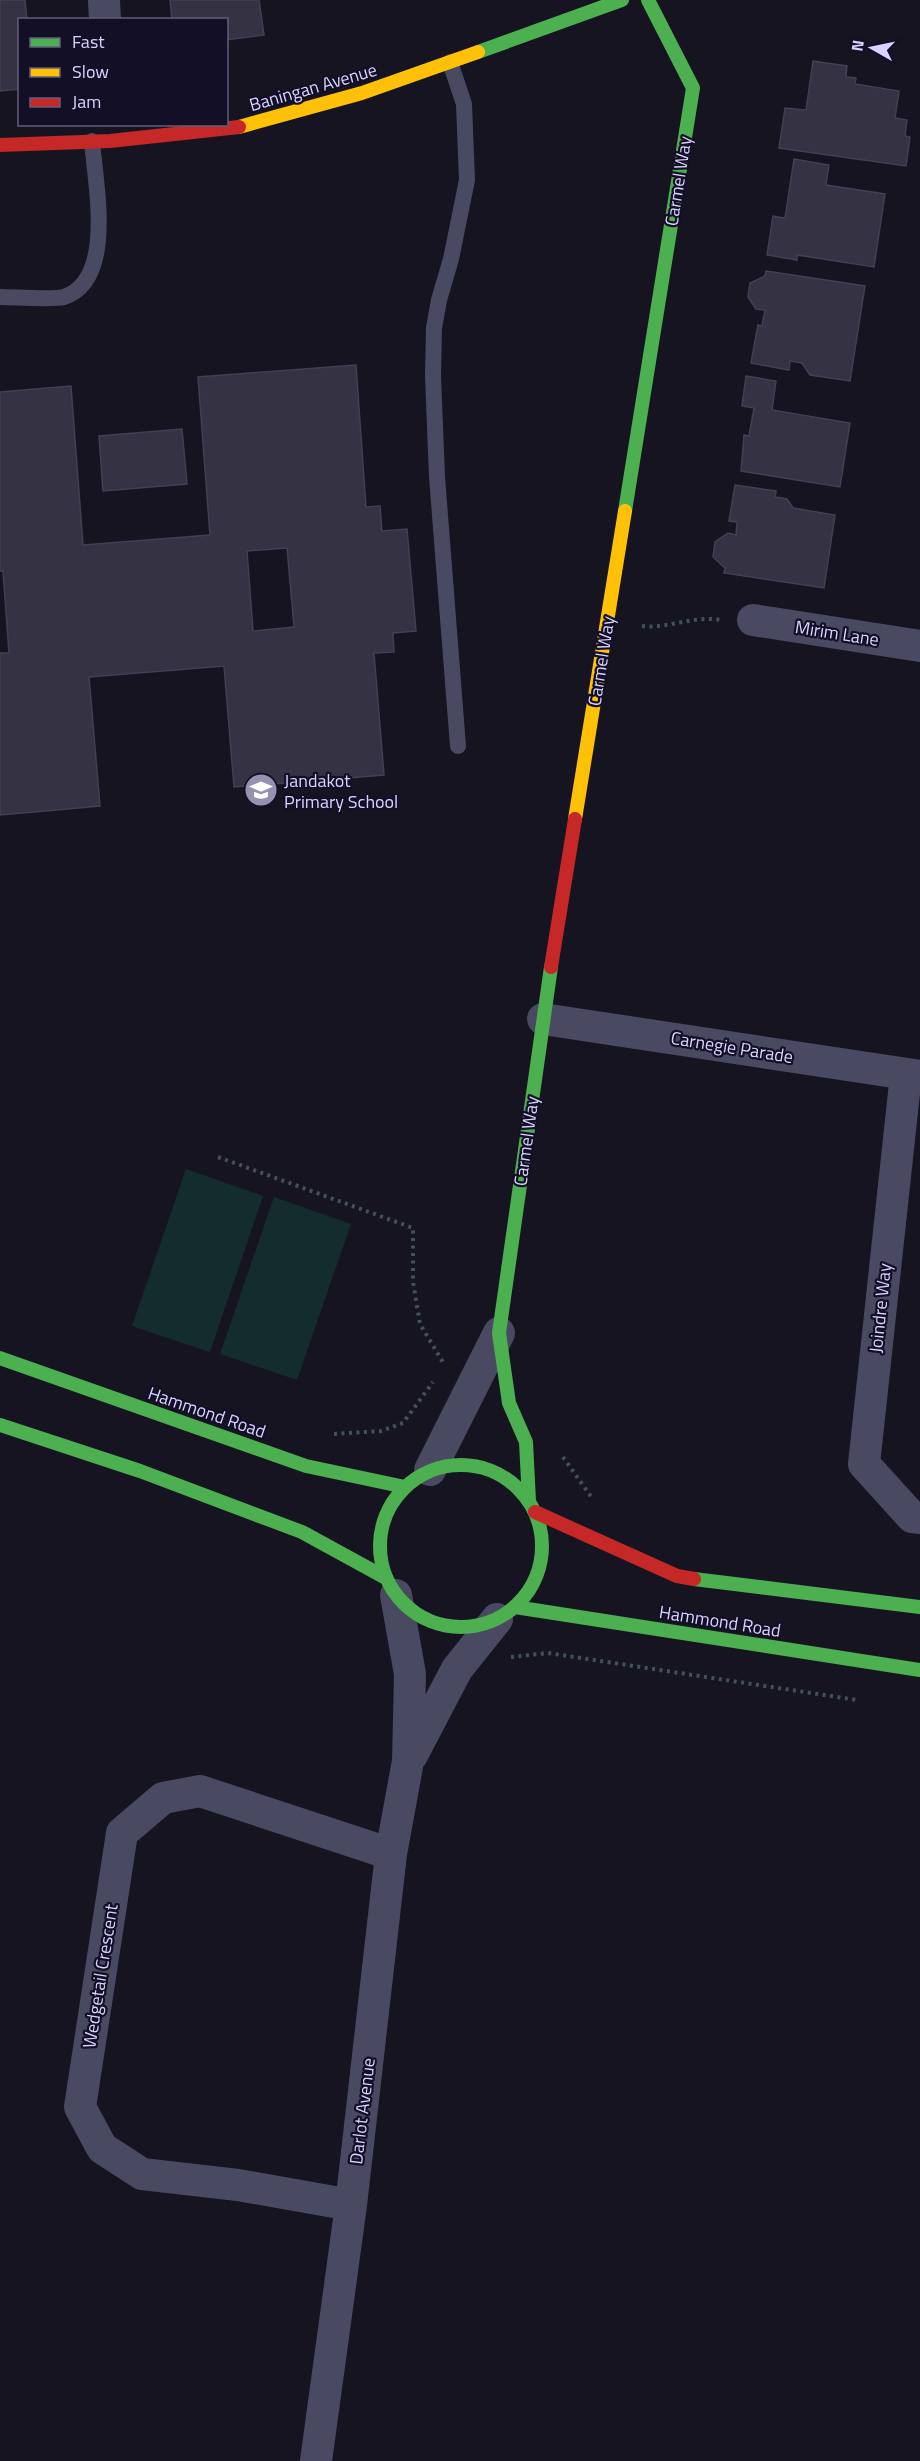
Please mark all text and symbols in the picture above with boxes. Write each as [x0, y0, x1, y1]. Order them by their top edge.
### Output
legend [18, 18, 228, 126]
north arrow [842, 18, 902, 78]
text: Fast [72, 28, 105, 55]
text: N [844, 38, 870, 53]
street label: Baningan Avenue [246, 56, 380, 118]
text: Slow [72, 58, 109, 85]
text: Jam [72, 88, 101, 115]
street label: Carmel Way [658, 134, 698, 228]
street label: Mirim Lane [793, 613, 881, 653]
street label: Carmel Way [581, 614, 621, 708]
place label: Jandakot Primary School [284, 767, 398, 815]
school or university icon: Jandakot Primary School [243, 772, 279, 808]
street label: Carnegie Parade [669, 1024, 795, 1070]
street label: Carmel Way [506, 1094, 546, 1188]
street label: Joindre Way [862, 1261, 898, 1354]
street label: Hammond Road [145, 1379, 269, 1445]
street label: Hammond Road [657, 1598, 783, 1644]
street label: Wedgetail Crescent [75, 1901, 125, 2050]
street label: Darlot Avenue [342, 2056, 382, 2166]

